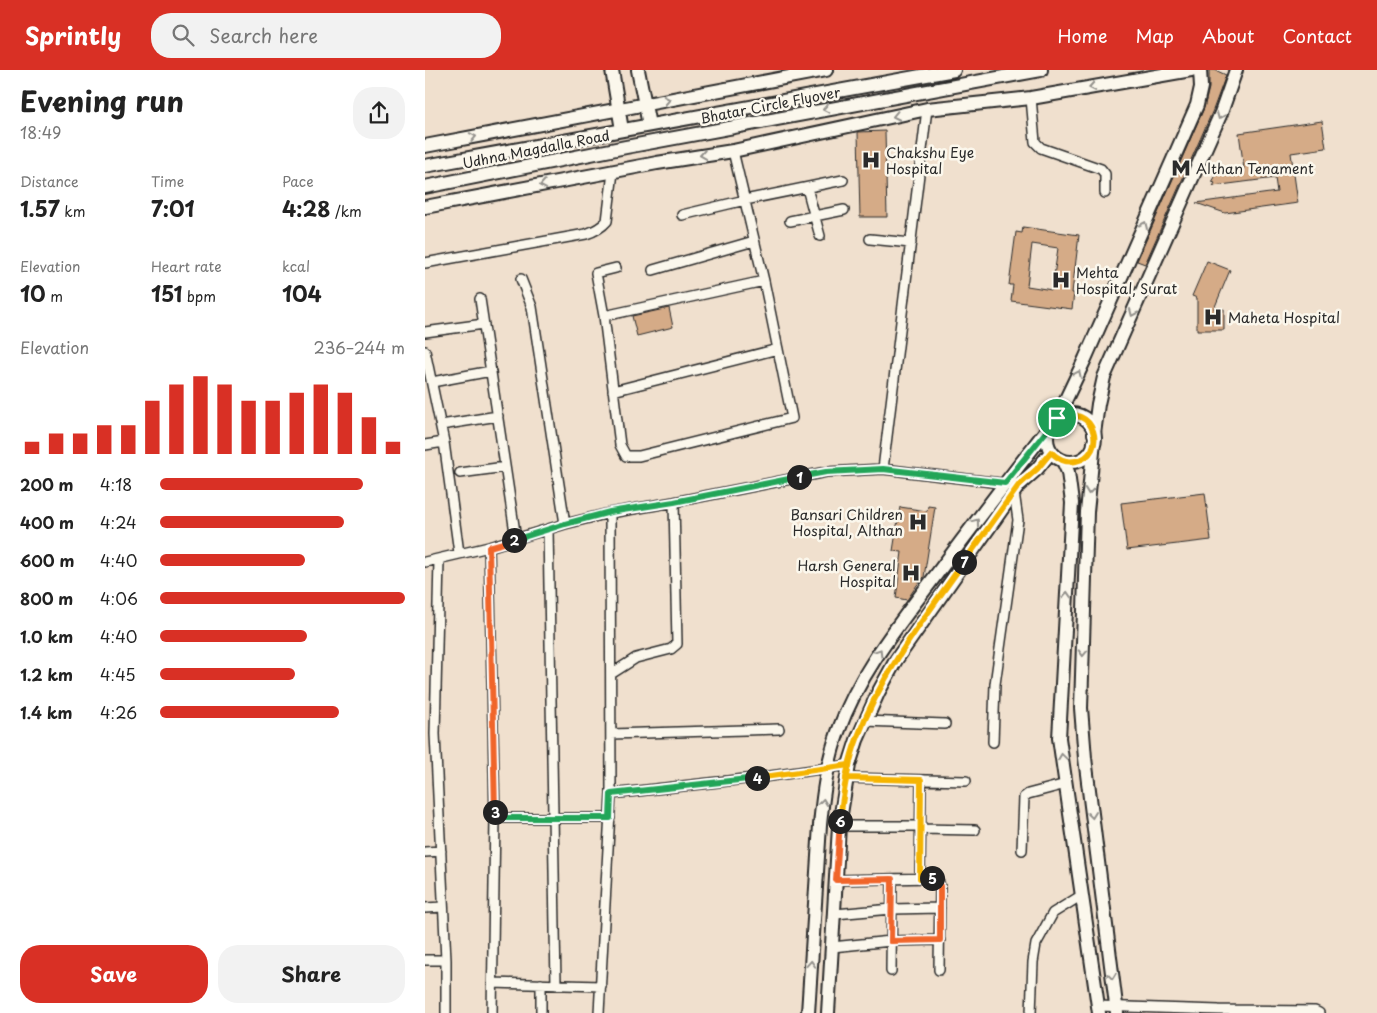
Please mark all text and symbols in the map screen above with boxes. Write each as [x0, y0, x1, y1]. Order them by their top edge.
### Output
search box [151, 13, 501, 58]
text: Sprintly [25, 17, 121, 53]
icon: search [169, 21, 197, 49]
text: Search here [209, 21, 318, 49]
text: Home [1057, 22, 1107, 49]
text: Map [1135, 22, 1174, 49]
text: About [1202, 22, 1254, 49]
text: Contact [1282, 22, 1352, 49]
text: Evening run [20, 79, 184, 122]
street label: Bhatar Circle Flyover [698, 81, 842, 129]
one-way arrow [1087, 82, 1096, 92]
button: share [353, 87, 405, 139]
one-way arrow [662, 95, 671, 105]
one-way arrow [822, 104, 830, 114]
one-way arrow [892, 110, 901, 121]
one-way arrow [1215, 111, 1226, 120]
text: 18:49 [20, 120, 61, 144]
street label: Udhna Magdalla Road [461, 124, 611, 174]
one-way arrow [468, 132, 477, 142]
place label: Chakshu Eye Hospital [886, 142, 974, 179]
hospital icon: Chakshu Eye Hospital [860, 149, 882, 171]
one-way arrow [699, 150, 707, 160]
metro station icon: Althan Tenament [1170, 157, 1192, 179]
place label: Althan Tenament [1196, 158, 1314, 179]
text: Distance [20, 171, 79, 192]
text: Time [151, 171, 184, 192]
text: Pace [282, 171, 314, 192]
one-way arrow [539, 180, 548, 190]
text: 1.57 [20, 192, 60, 224]
text: 7:01 [151, 192, 195, 224]
text: 4:28 [282, 192, 330, 224]
text: km [60, 201, 85, 222]
text: /km [330, 201, 362, 222]
one-way arrow [1138, 221, 1149, 230]
text: Elevation [20, 256, 80, 277]
text: Heart rate [151, 256, 222, 277]
text: kcal [282, 256, 310, 277]
place label: Mehta Hospital, Surat [1076, 262, 1177, 299]
hospital icon: Mehta Hospital, Surat [1050, 269, 1072, 291]
text: 10 [20, 277, 46, 309]
text: 151 [151, 277, 182, 309]
text: 104 [282, 277, 322, 309]
text: m [46, 286, 63, 307]
text: bpm [182, 286, 216, 307]
hospital icon: Maheta Hospital [1202, 306, 1224, 328]
place label: Maheta Hospital [1228, 307, 1340, 328]
one-way arrow [1128, 308, 1139, 317]
text: Elevation [20, 335, 89, 359]
text: 236–244 m [314, 335, 405, 359]
one-way arrow [1072, 370, 1083, 379]
pin [1036, 397, 1078, 439]
icon: arrive [1043, 404, 1071, 432]
pin: 1 [787, 464, 811, 490]
text: 1 [796, 467, 803, 488]
text: 200 m [20, 472, 74, 496]
text: 4:18 [100, 472, 132, 496]
one-way arrow [1083, 487, 1094, 495]
place label: Bansari Children Hospital, Althan [790, 504, 903, 541]
text: 400 m [20, 510, 74, 534]
text: 4:24 [100, 510, 137, 534]
hospital icon: Bansari Children Hospital, Althan [907, 511, 929, 533]
one-way arrow [970, 518, 979, 528]
pin: 2 [501, 528, 527, 552]
text: 2 [510, 530, 519, 551]
text: 600 m [20, 548, 74, 572]
text: 4:40 [100, 548, 137, 572]
pin: 7 [951, 550, 977, 574]
text: 7 [960, 552, 969, 573]
place label: Harsh General Hospital [797, 555, 896, 592]
hospital icon: Harsh General Hospital [900, 562, 922, 584]
text: 800 m [20, 586, 73, 610]
text: 4:06 [100, 586, 138, 610]
one-way arrow [1062, 591, 1073, 599]
text: 1.0 km [20, 624, 73, 648]
text: 4:40 [100, 624, 137, 648]
one-way arrow [873, 648, 882, 657]
one-way arrow [1077, 649, 1088, 657]
text: 1.2 km [20, 662, 73, 686]
text: 4:45 [100, 662, 136, 686]
text: 1.4 km [20, 700, 72, 724]
text: 4:26 [100, 700, 137, 724]
one-way arrow [1057, 753, 1068, 761]
pin: 4 [745, 766, 769, 790]
text: 4 [753, 768, 762, 789]
one-way arrow [817, 798, 827, 807]
pin: 3 [483, 800, 507, 824]
text: 3 [491, 802, 500, 823]
pin: 6 [827, 808, 853, 834]
text: 6 [836, 811, 845, 832]
one-way arrow [1086, 811, 1097, 819]
pin: 5 [919, 866, 945, 890]
text: 5 [928, 868, 937, 889]
button: Save [20, 945, 208, 1003]
button: Share [218, 945, 405, 1003]
one-way arrow [805, 960, 816, 968]
one-way arrow [1106, 973, 1117, 981]

